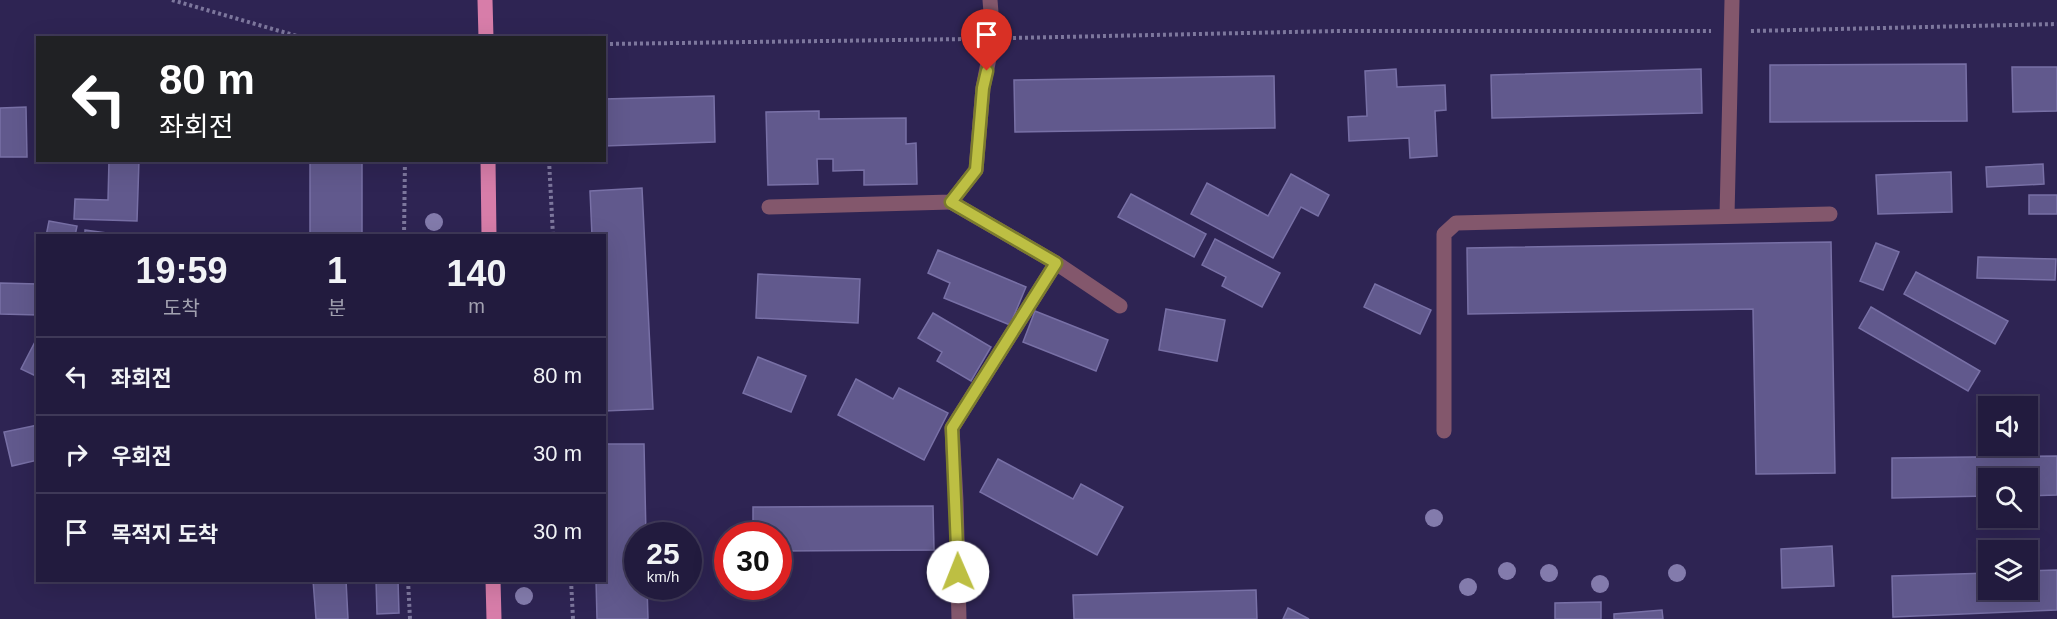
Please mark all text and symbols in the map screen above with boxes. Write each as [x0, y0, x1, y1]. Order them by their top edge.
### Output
pin [961, 9, 1012, 71]
icon: arrive [970, 18, 1003, 51]
text: 80 m [159, 56, 255, 103]
icon: left [60, 60, 138, 138]
text: 좌회전 [159, 112, 234, 142]
text: 19:59 [135, 250, 228, 291]
text: 1 [327, 250, 347, 291]
text: 140 [446, 253, 507, 294]
text: m [468, 295, 485, 317]
text: 도착 [163, 297, 200, 319]
text: 분 [328, 297, 346, 319]
icon: left [60, 360, 93, 393]
text: 80 m [533, 363, 582, 388]
text: 좌회전 [111, 366, 172, 391]
map controls [1978, 396, 2038, 600]
button: sound [1978, 396, 2038, 456]
icon: right [60, 438, 93, 471]
text: 30 m [533, 441, 582, 466]
text: 우회전 [111, 444, 172, 469]
button: search [1978, 468, 2038, 528]
icon: arrive [60, 516, 93, 549]
text: 30 m [533, 519, 582, 544]
text: 목적지 도착 [111, 522, 218, 547]
speed limit sign: 30 [714, 522, 792, 600]
text: 25 [646, 537, 680, 570]
position arrow [926, 540, 990, 604]
button: layers [1978, 540, 2038, 600]
text: km/h [647, 568, 679, 585]

